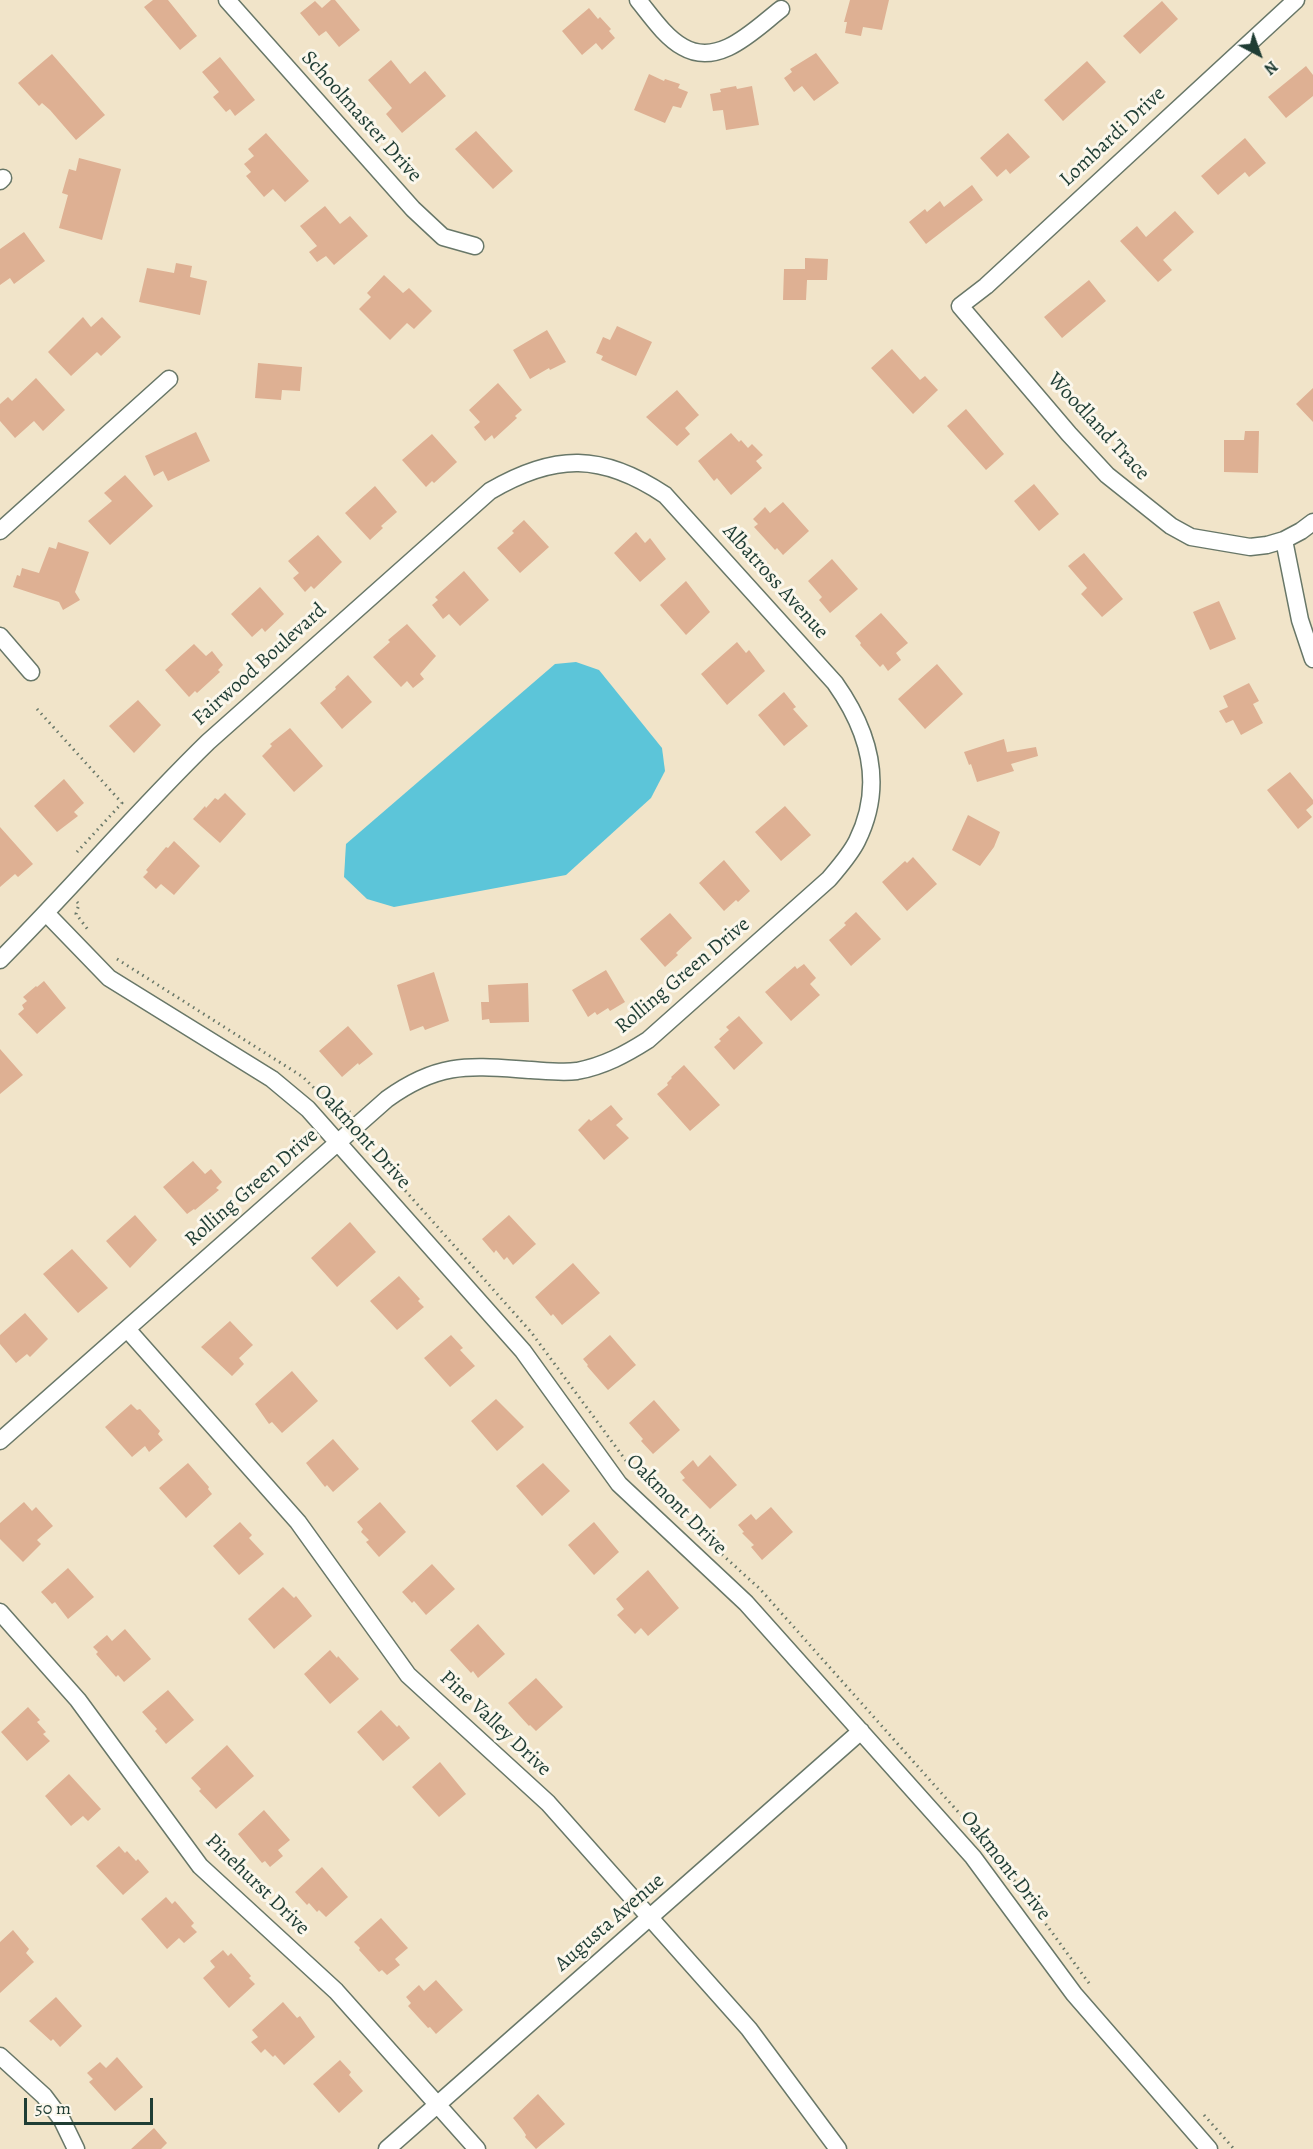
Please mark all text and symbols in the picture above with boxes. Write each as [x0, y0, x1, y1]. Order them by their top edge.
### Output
north arrow [1229, 24, 1289, 84]
street label: Schoolmaster Drive [295, 46, 427, 188]
text: N [1259, 55, 1282, 80]
street label: Lombardi Drive [1055, 82, 1171, 192]
street label: Woodland Trace [1042, 368, 1154, 486]
street label: Albatross Avenue [717, 519, 833, 645]
street label: Fairwood Boulevard [188, 598, 332, 732]
street label: Rolling Green Drive [611, 912, 755, 1040]
street label: Oakmont Drive [308, 1079, 416, 1195]
street label: Rolling Green Drive [180, 1123, 324, 1253]
street label: Oakmont Drive [620, 1449, 732, 1561]
street label: Pine Valley Drive [434, 1666, 556, 1782]
street label: Oakmont Drive [954, 1806, 1056, 1926]
street label: Pinehurst Drive [200, 1829, 314, 1941]
street label: Augusta Avenue [550, 1869, 670, 1977]
scale bar [27, 2086, 156, 2124]
text: 50 m [35, 2096, 71, 2120]

